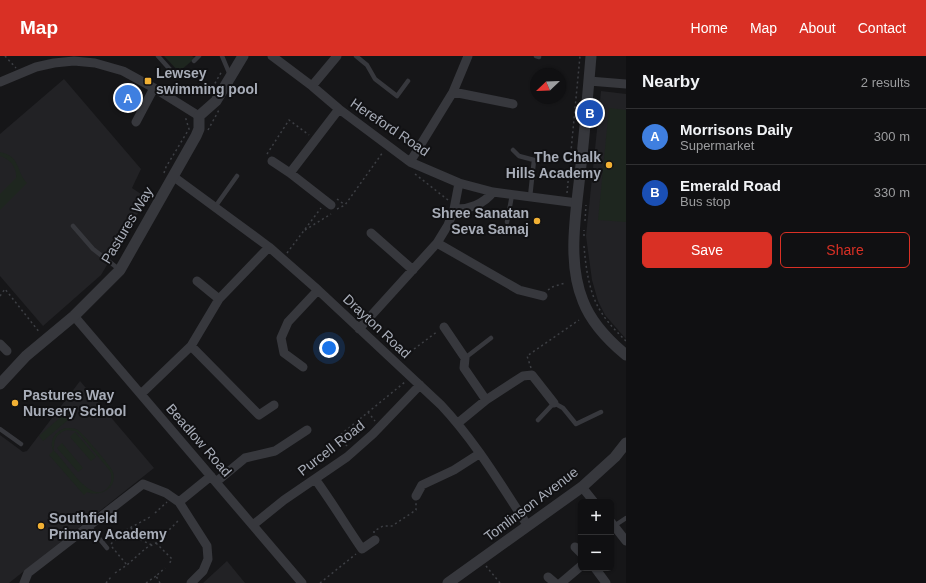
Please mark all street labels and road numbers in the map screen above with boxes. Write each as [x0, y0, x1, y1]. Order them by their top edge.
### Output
street label: Hereford Road [347, 95, 433, 159]
street label: Pastures Way [98, 184, 156, 266]
street label: Drayton Road [340, 291, 414, 361]
street label: Beadlow Road [163, 400, 235, 480]
street label: Purcell Road [294, 417, 368, 479]
street label: Tomlinson Avenue [481, 463, 581, 545]

